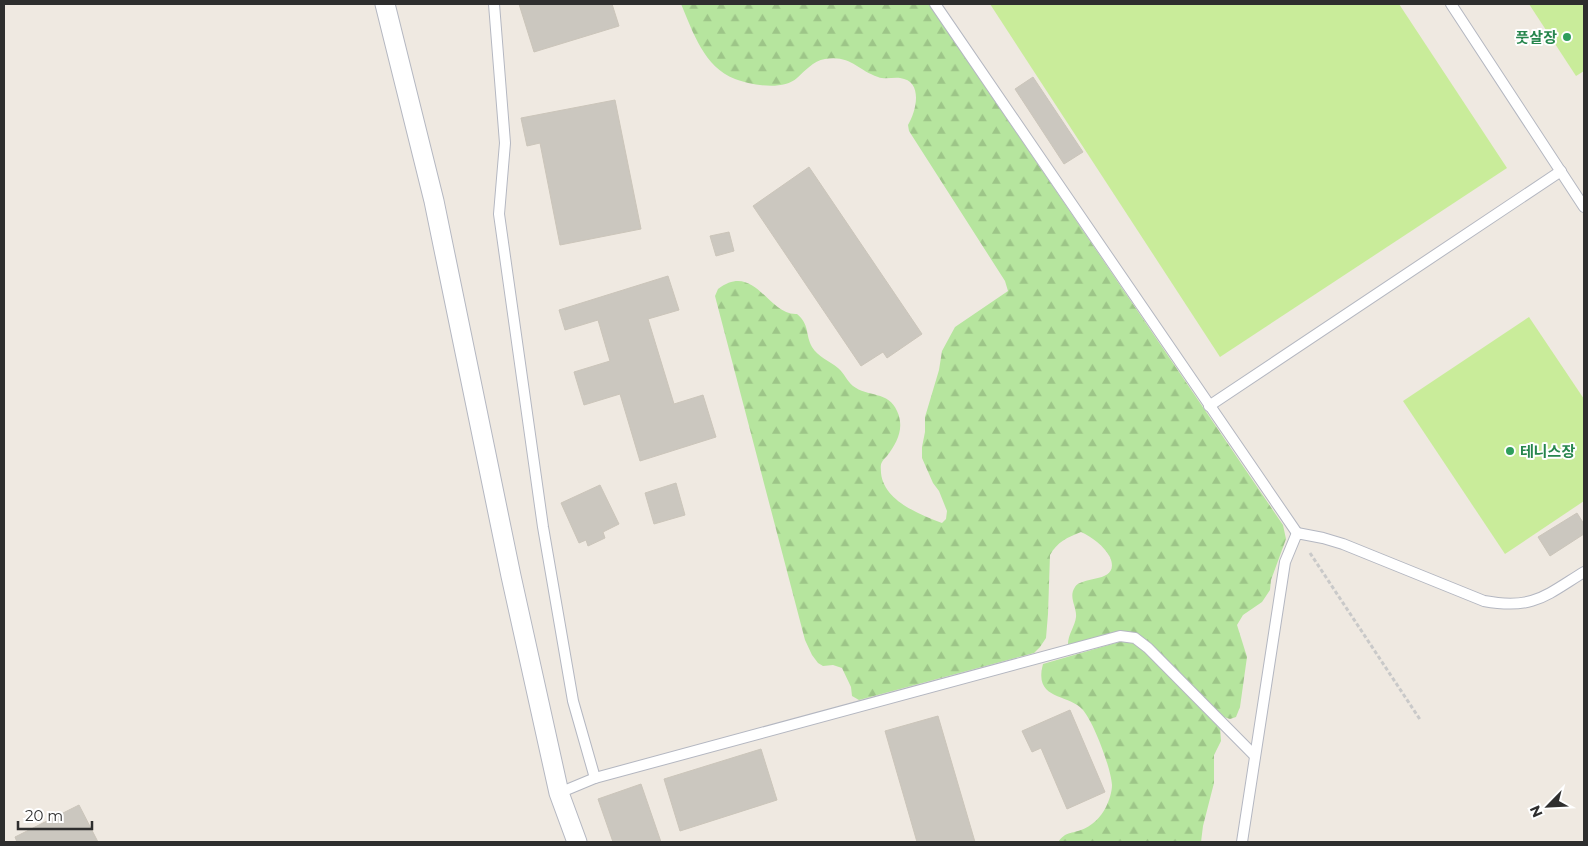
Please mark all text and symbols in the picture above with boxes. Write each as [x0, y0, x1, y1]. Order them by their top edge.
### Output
place label: 풋살장 [1516, 28, 1557, 47]
marker: 풋살장 [1561, 31, 1573, 43]
place label: 테니스장 [1520, 442, 1575, 461]
marker: 테니스장 [1504, 445, 1516, 457]
north arrow [1523, 781, 1573, 831]
scale bar [18, 798, 91, 830]
text: N [1526, 802, 1547, 820]
text: 20 m [25, 806, 63, 825]

